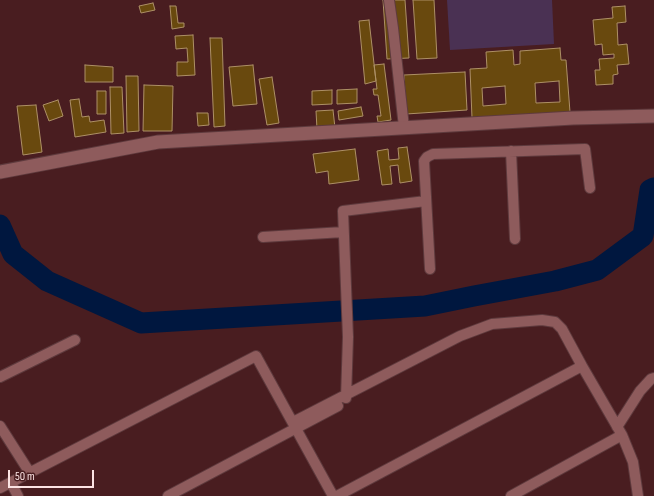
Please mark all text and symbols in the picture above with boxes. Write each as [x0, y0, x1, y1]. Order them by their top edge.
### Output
scale bar [10, 462, 96, 488]
text: 50 m [15, 469, 35, 484]

